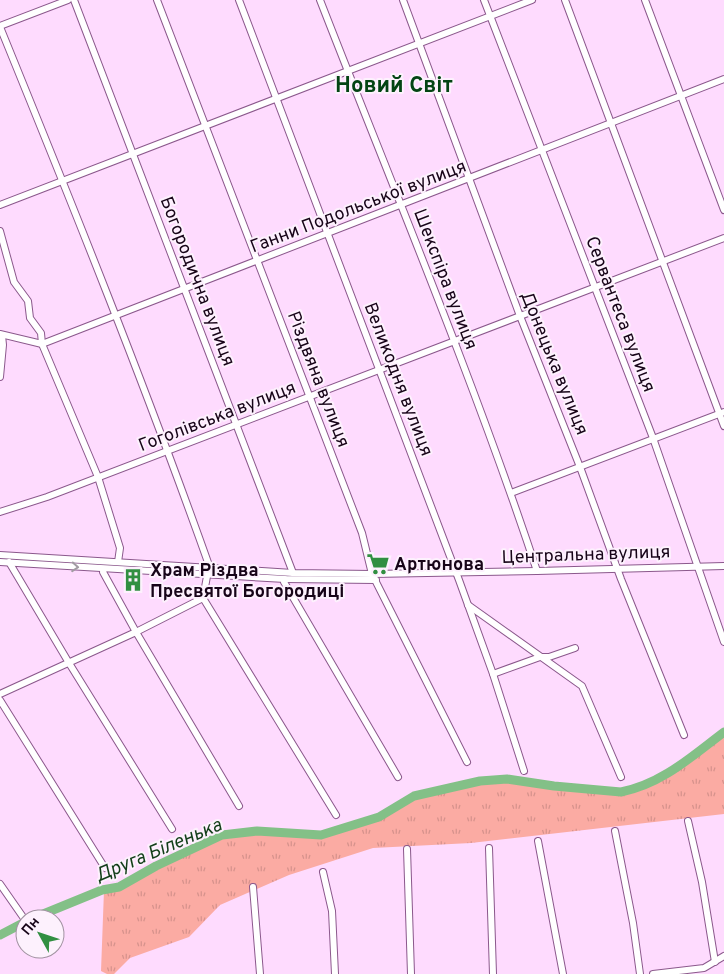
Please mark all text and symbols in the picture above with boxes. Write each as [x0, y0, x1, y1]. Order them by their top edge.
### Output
district label: Новий Світ [335, 73, 453, 100]
street label: Ганни Подольської вулиця [247, 156, 470, 259]
street label: Богородична вулиця [154, 193, 240, 370]
street label: Шекспіра вулиця [407, 206, 482, 353]
street label: Сервантеса вулиця [579, 233, 660, 396]
street label: Донецька вулиця [514, 288, 593, 439]
street label: Великодня вулиця [358, 299, 437, 460]
street label: Різдвяна вулиця [281, 308, 354, 451]
street label: Гоголівська вулиця [136, 377, 299, 458]
street label: Центральна вулиця [501, 541, 671, 570]
supermarket icon: Артюнова [365, 551, 391, 577]
place label: Артюнова [394, 554, 484, 577]
place label: Храм Різдва Пресвятої Богородиці [150, 560, 344, 604]
one-way arrow [71, 561, 79, 572]
building icon: Храм Різдва Пресвятої Богородиці [120, 567, 146, 593]
water label: Друга Біленька [92, 813, 226, 888]
north arrow [15, 909, 65, 959]
text: Пн [19, 914, 44, 939]

